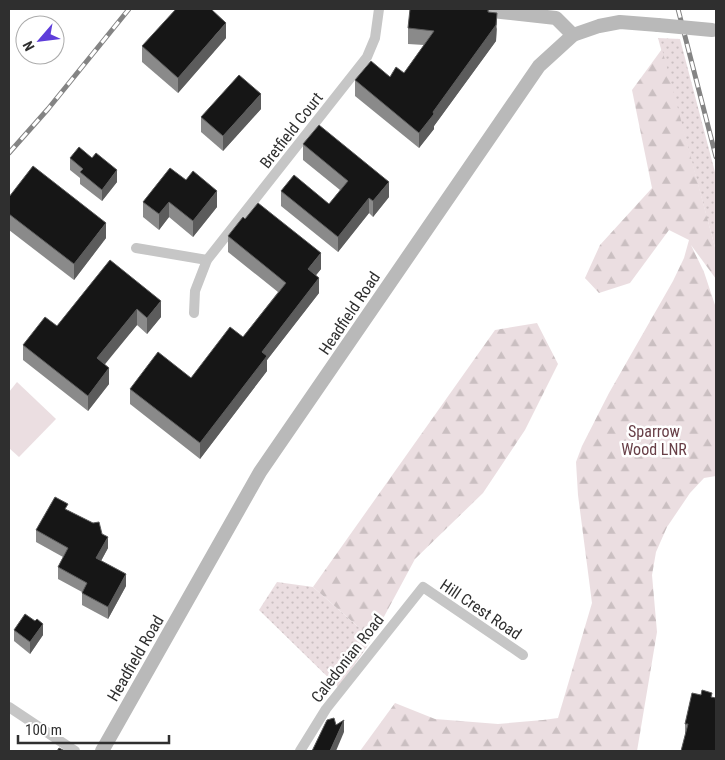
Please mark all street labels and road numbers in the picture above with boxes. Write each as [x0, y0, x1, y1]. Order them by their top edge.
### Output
street label: Bretfield Court [256, 88, 327, 172]
street label: Headfield Road [315, 268, 384, 358]
street label: Hill Crest Road [437, 575, 525, 643]
street label: Caledonian Road [307, 610, 388, 706]
street label: Headfield Road [103, 612, 168, 704]

